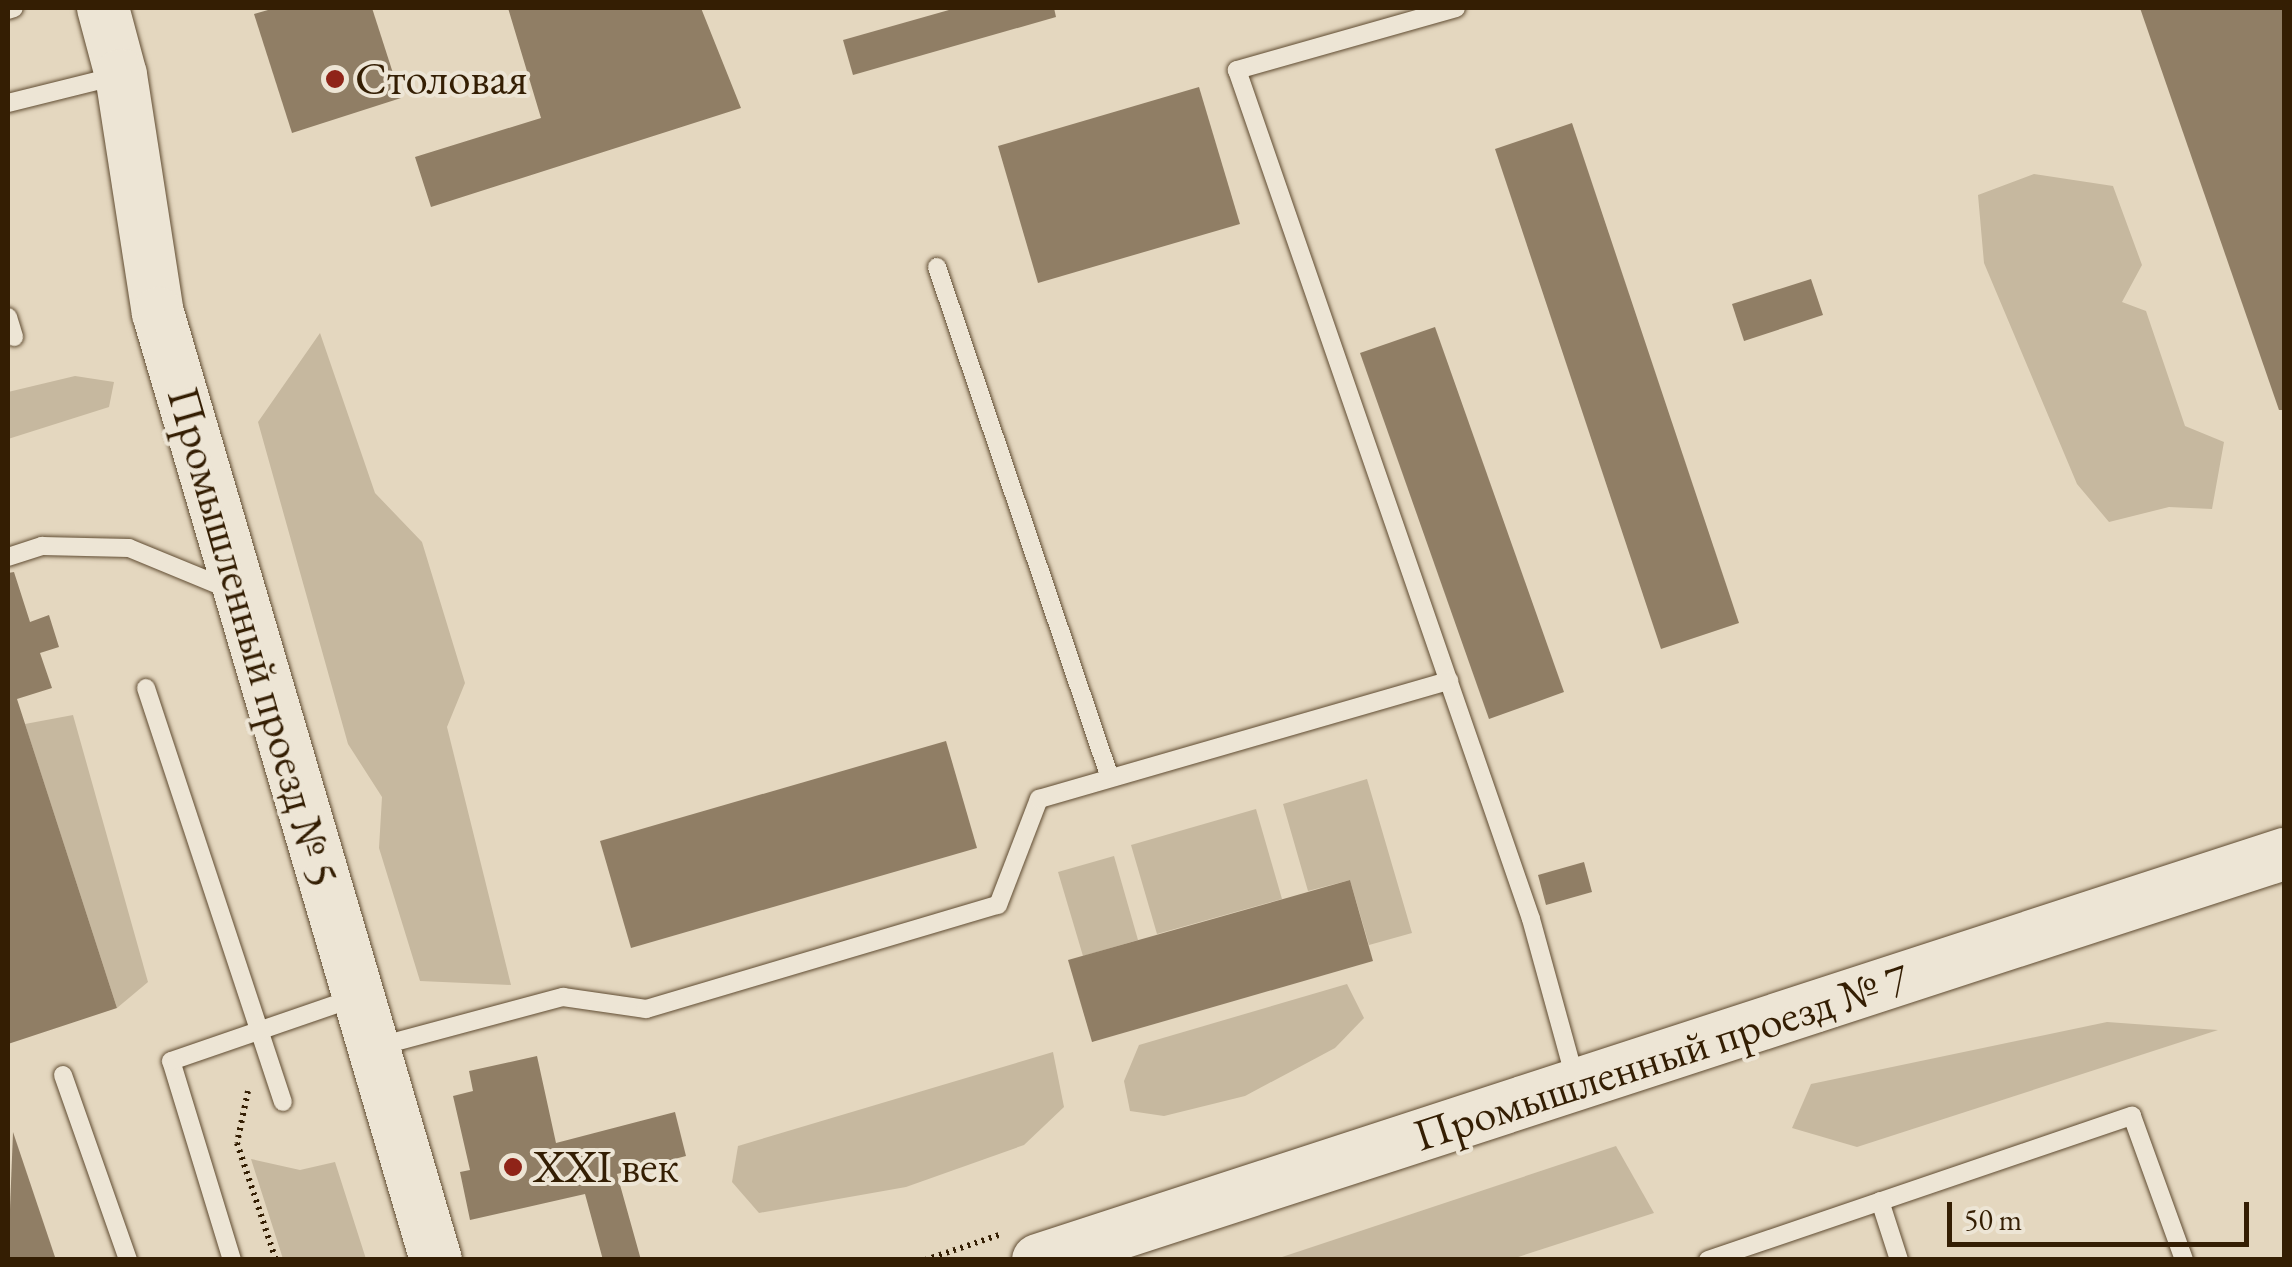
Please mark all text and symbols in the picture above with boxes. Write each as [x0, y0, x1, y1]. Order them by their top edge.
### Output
place label: Столовая [355, 52, 528, 106]
marker: Столовая [324, 68, 346, 90]
street label: Промышленный проезд № 5 [156, 381, 350, 893]
street label: Промышленный проезд № 7 [1407, 951, 1915, 1163]
place label: XXI век [533, 1140, 679, 1194]
marker: XXI век [502, 1156, 524, 1178]
scale bar [1952, 1182, 2254, 1244]
text: 50 m [1964, 1200, 2022, 1239]

